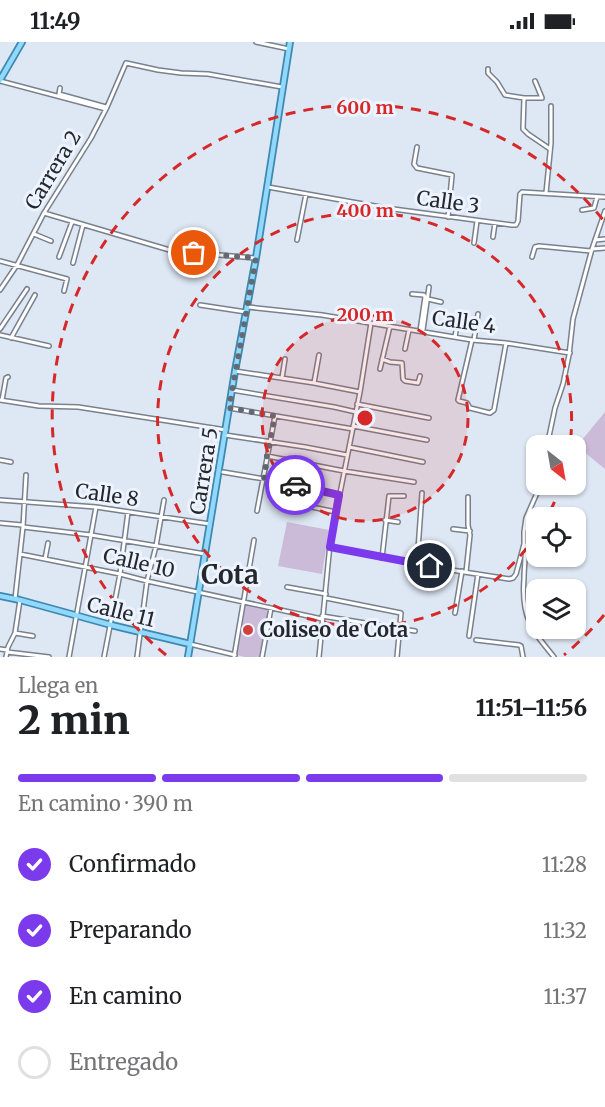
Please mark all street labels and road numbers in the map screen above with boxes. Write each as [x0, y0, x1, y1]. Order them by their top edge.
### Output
street label: Carrera 2 [19, 126, 86, 214]
street label: Calle 3 [415, 185, 481, 218]
street label: Calle 4 [431, 305, 497, 338]
street label: Carrera 5 [184, 426, 223, 516]
street label: Calle 8 [74, 478, 140, 511]
street label: Calle 10 [101, 542, 177, 583]
street label: Calle 11 [85, 591, 158, 632]

